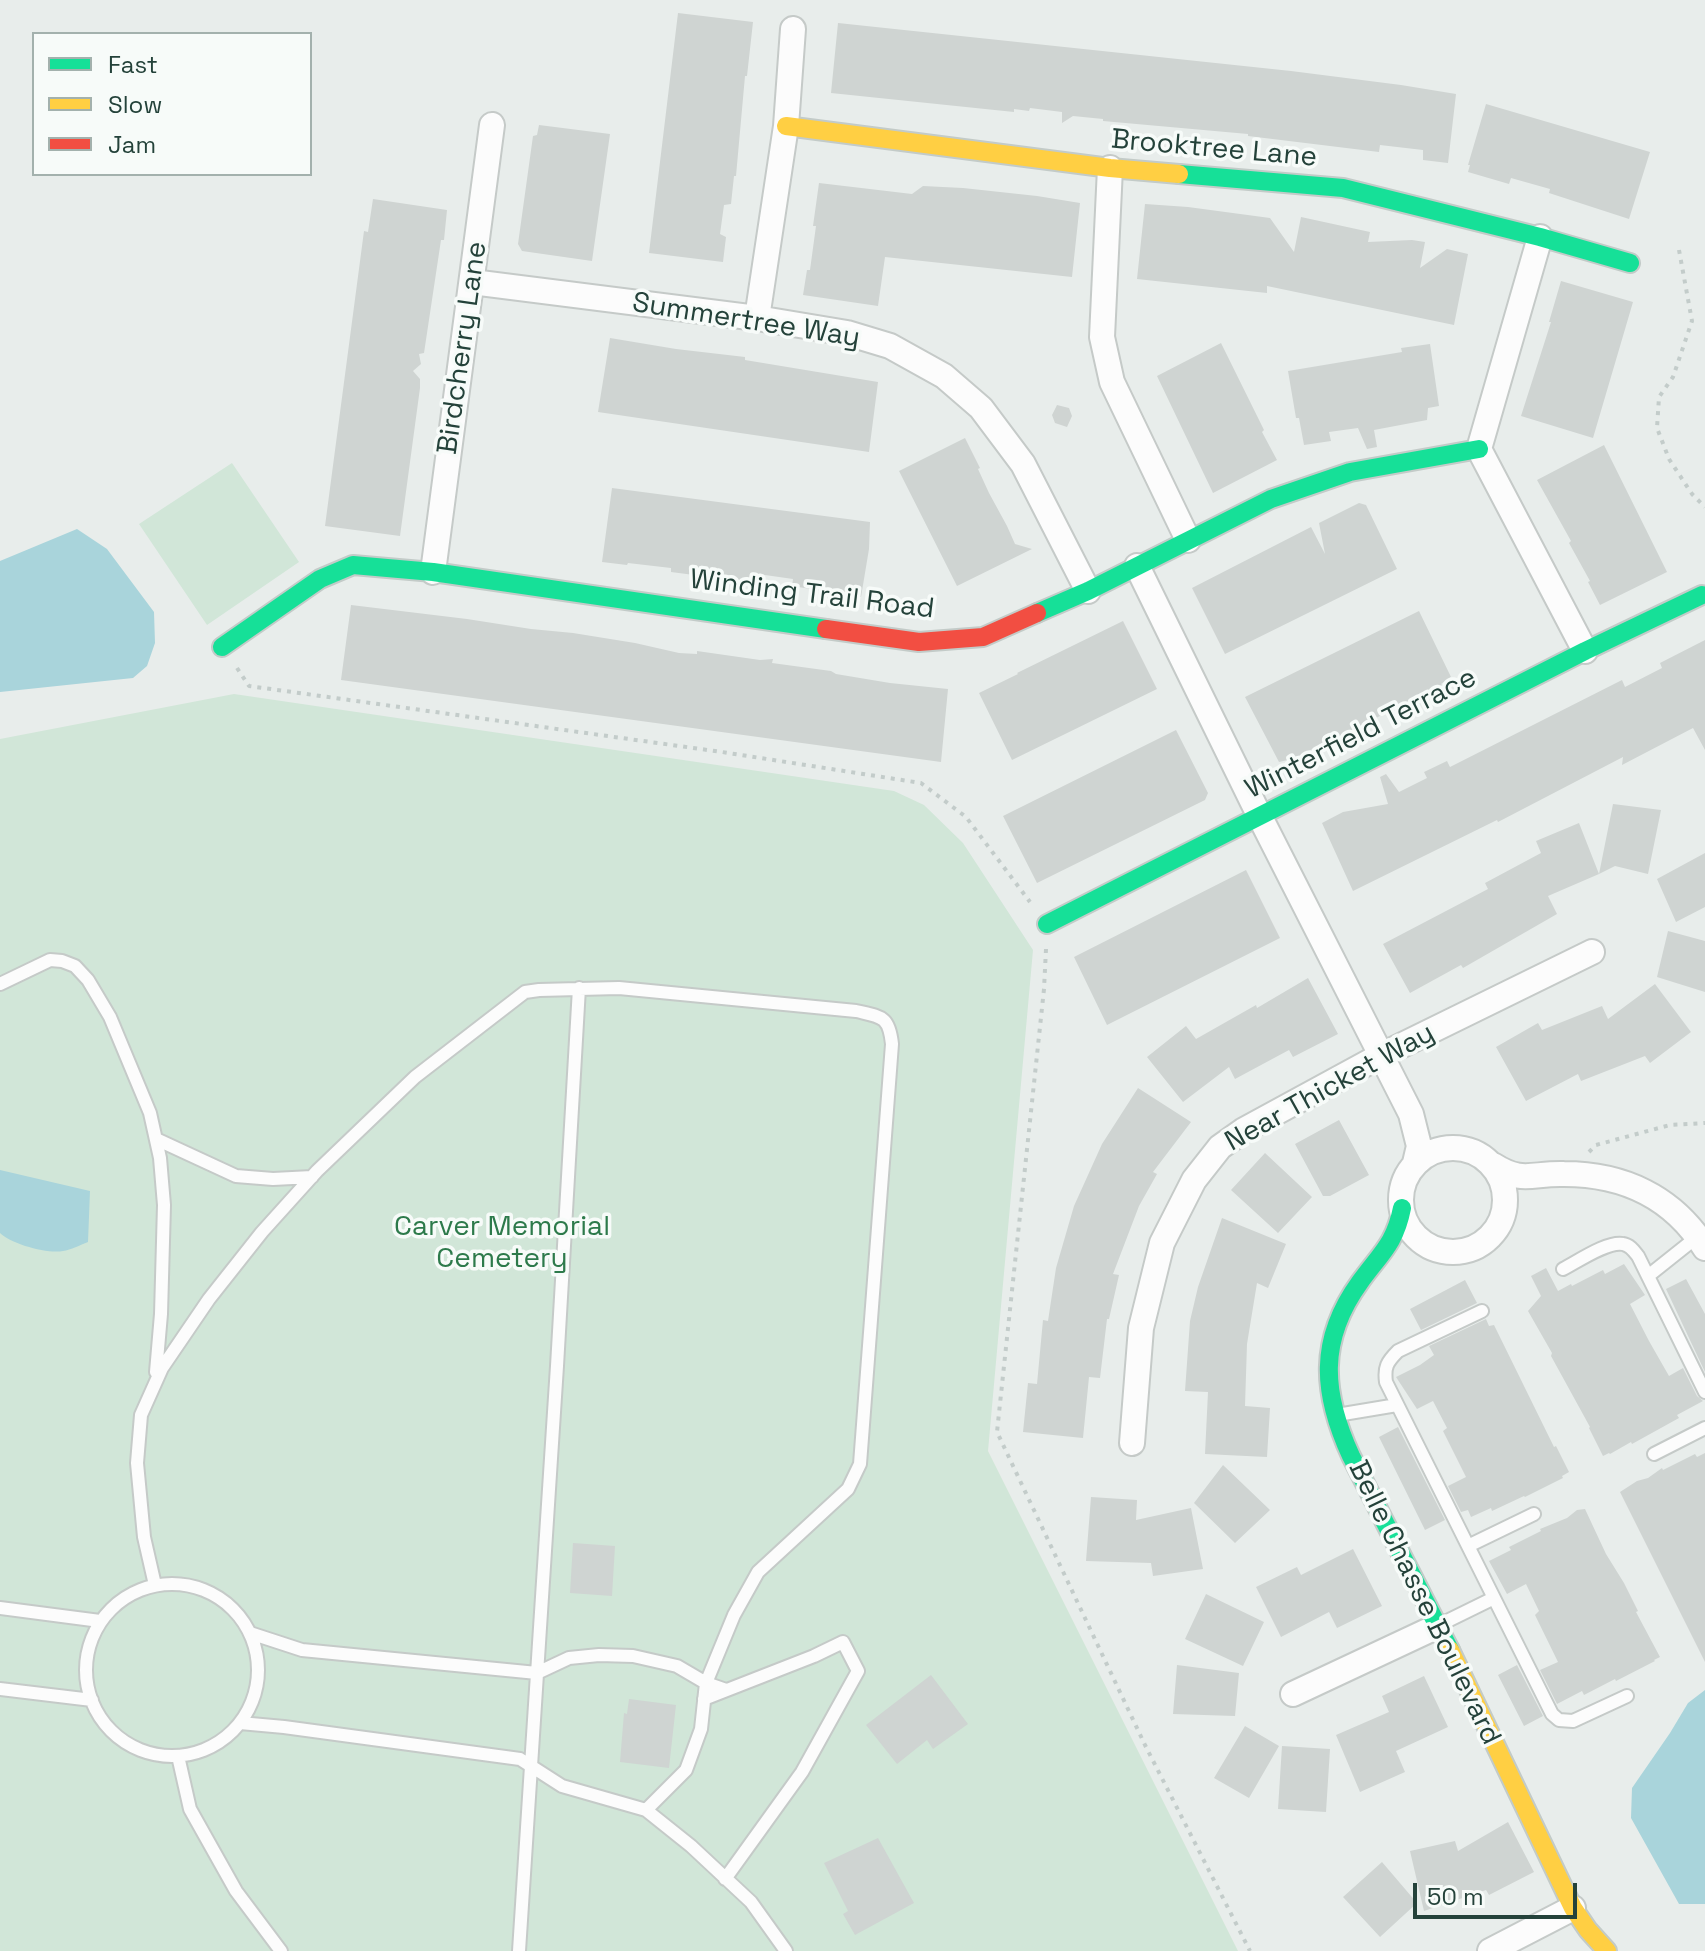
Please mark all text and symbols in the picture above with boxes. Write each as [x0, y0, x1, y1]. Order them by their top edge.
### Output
legend [32, 32, 312, 176]
text: Fast [108, 49, 158, 80]
text: Slow [108, 89, 162, 120]
street label: Brooktree Lane [1110, 123, 1318, 175]
text: Jam [108, 129, 156, 160]
street label: Birdcherry Lane [431, 239, 495, 457]
street label: Summertree Way [630, 286, 862, 356]
street label: Winding Trail Road [688, 563, 936, 627]
street label: Winterfield Terrace [1240, 661, 1482, 807]
street label: Near Thicket Way [1220, 1017, 1440, 1159]
park label: Carver Memorial Cemetery [394, 1210, 610, 1276]
street label: Belle Chasse Boulevard [1341, 1456, 1507, 1750]
scale bar [1417, 1867, 1581, 1917]
text: 50 m [1427, 1881, 1484, 1912]

